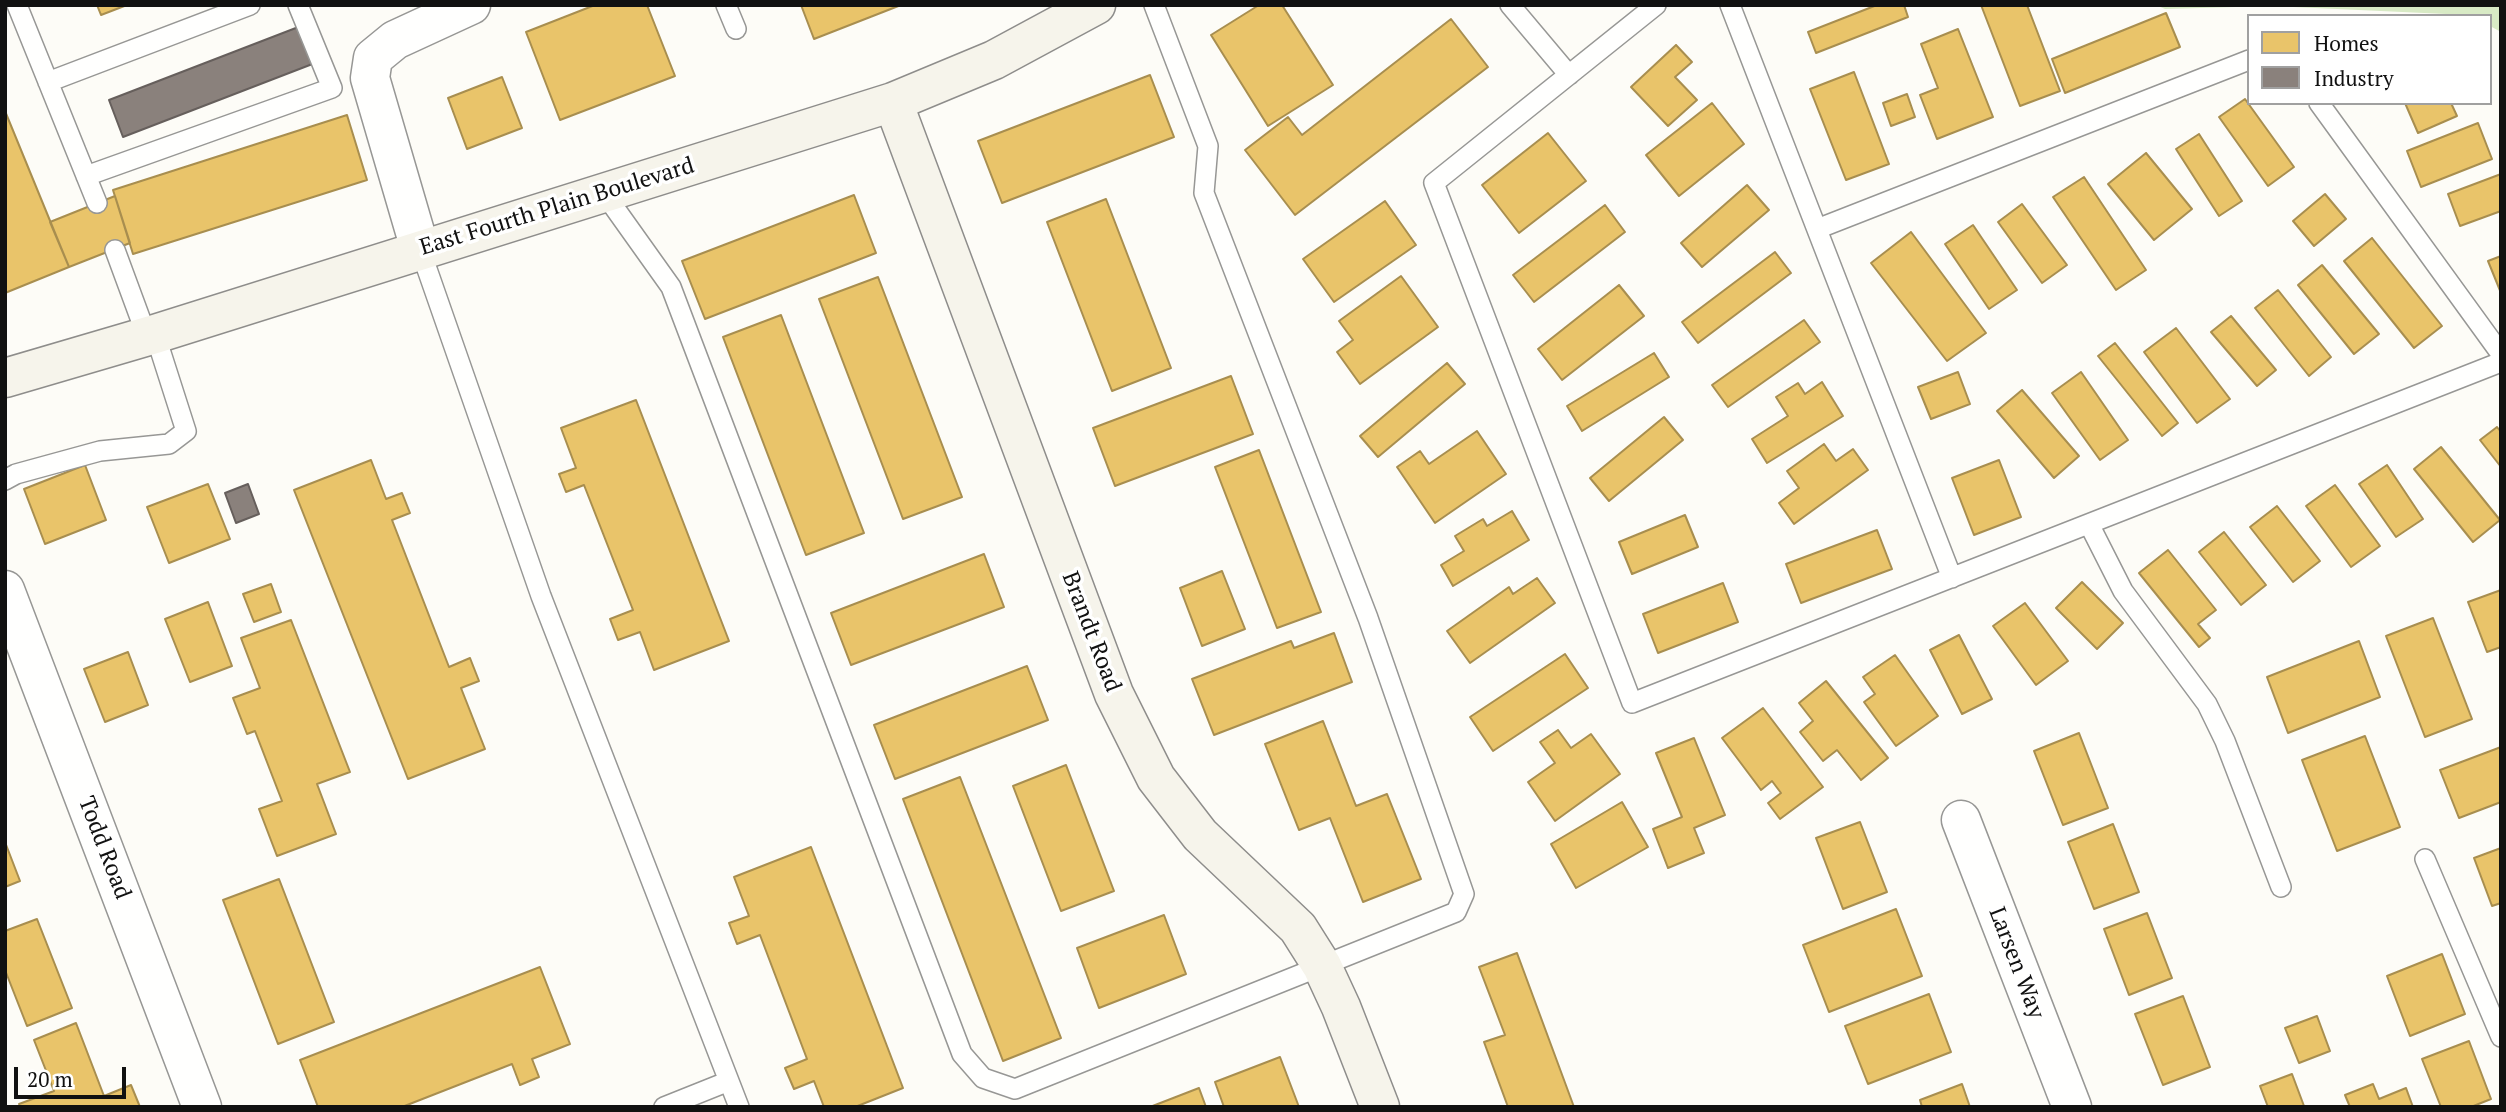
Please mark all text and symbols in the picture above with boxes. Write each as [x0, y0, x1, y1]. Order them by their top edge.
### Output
legend [2247, 14, 2492, 105]
text: Homes [2314, 29, 2379, 57]
text: Industry [2314, 64, 2394, 92]
street label: East Fourth Plain Boulevard [416, 152, 698, 262]
street label: Brandt Road [1055, 568, 1127, 696]
street label: Todd Road [72, 793, 136, 903]
street label: Larsen Way [1982, 903, 2050, 1023]
scale bar [18, 1052, 130, 1096]
text: 20 m [27, 1065, 73, 1093]

